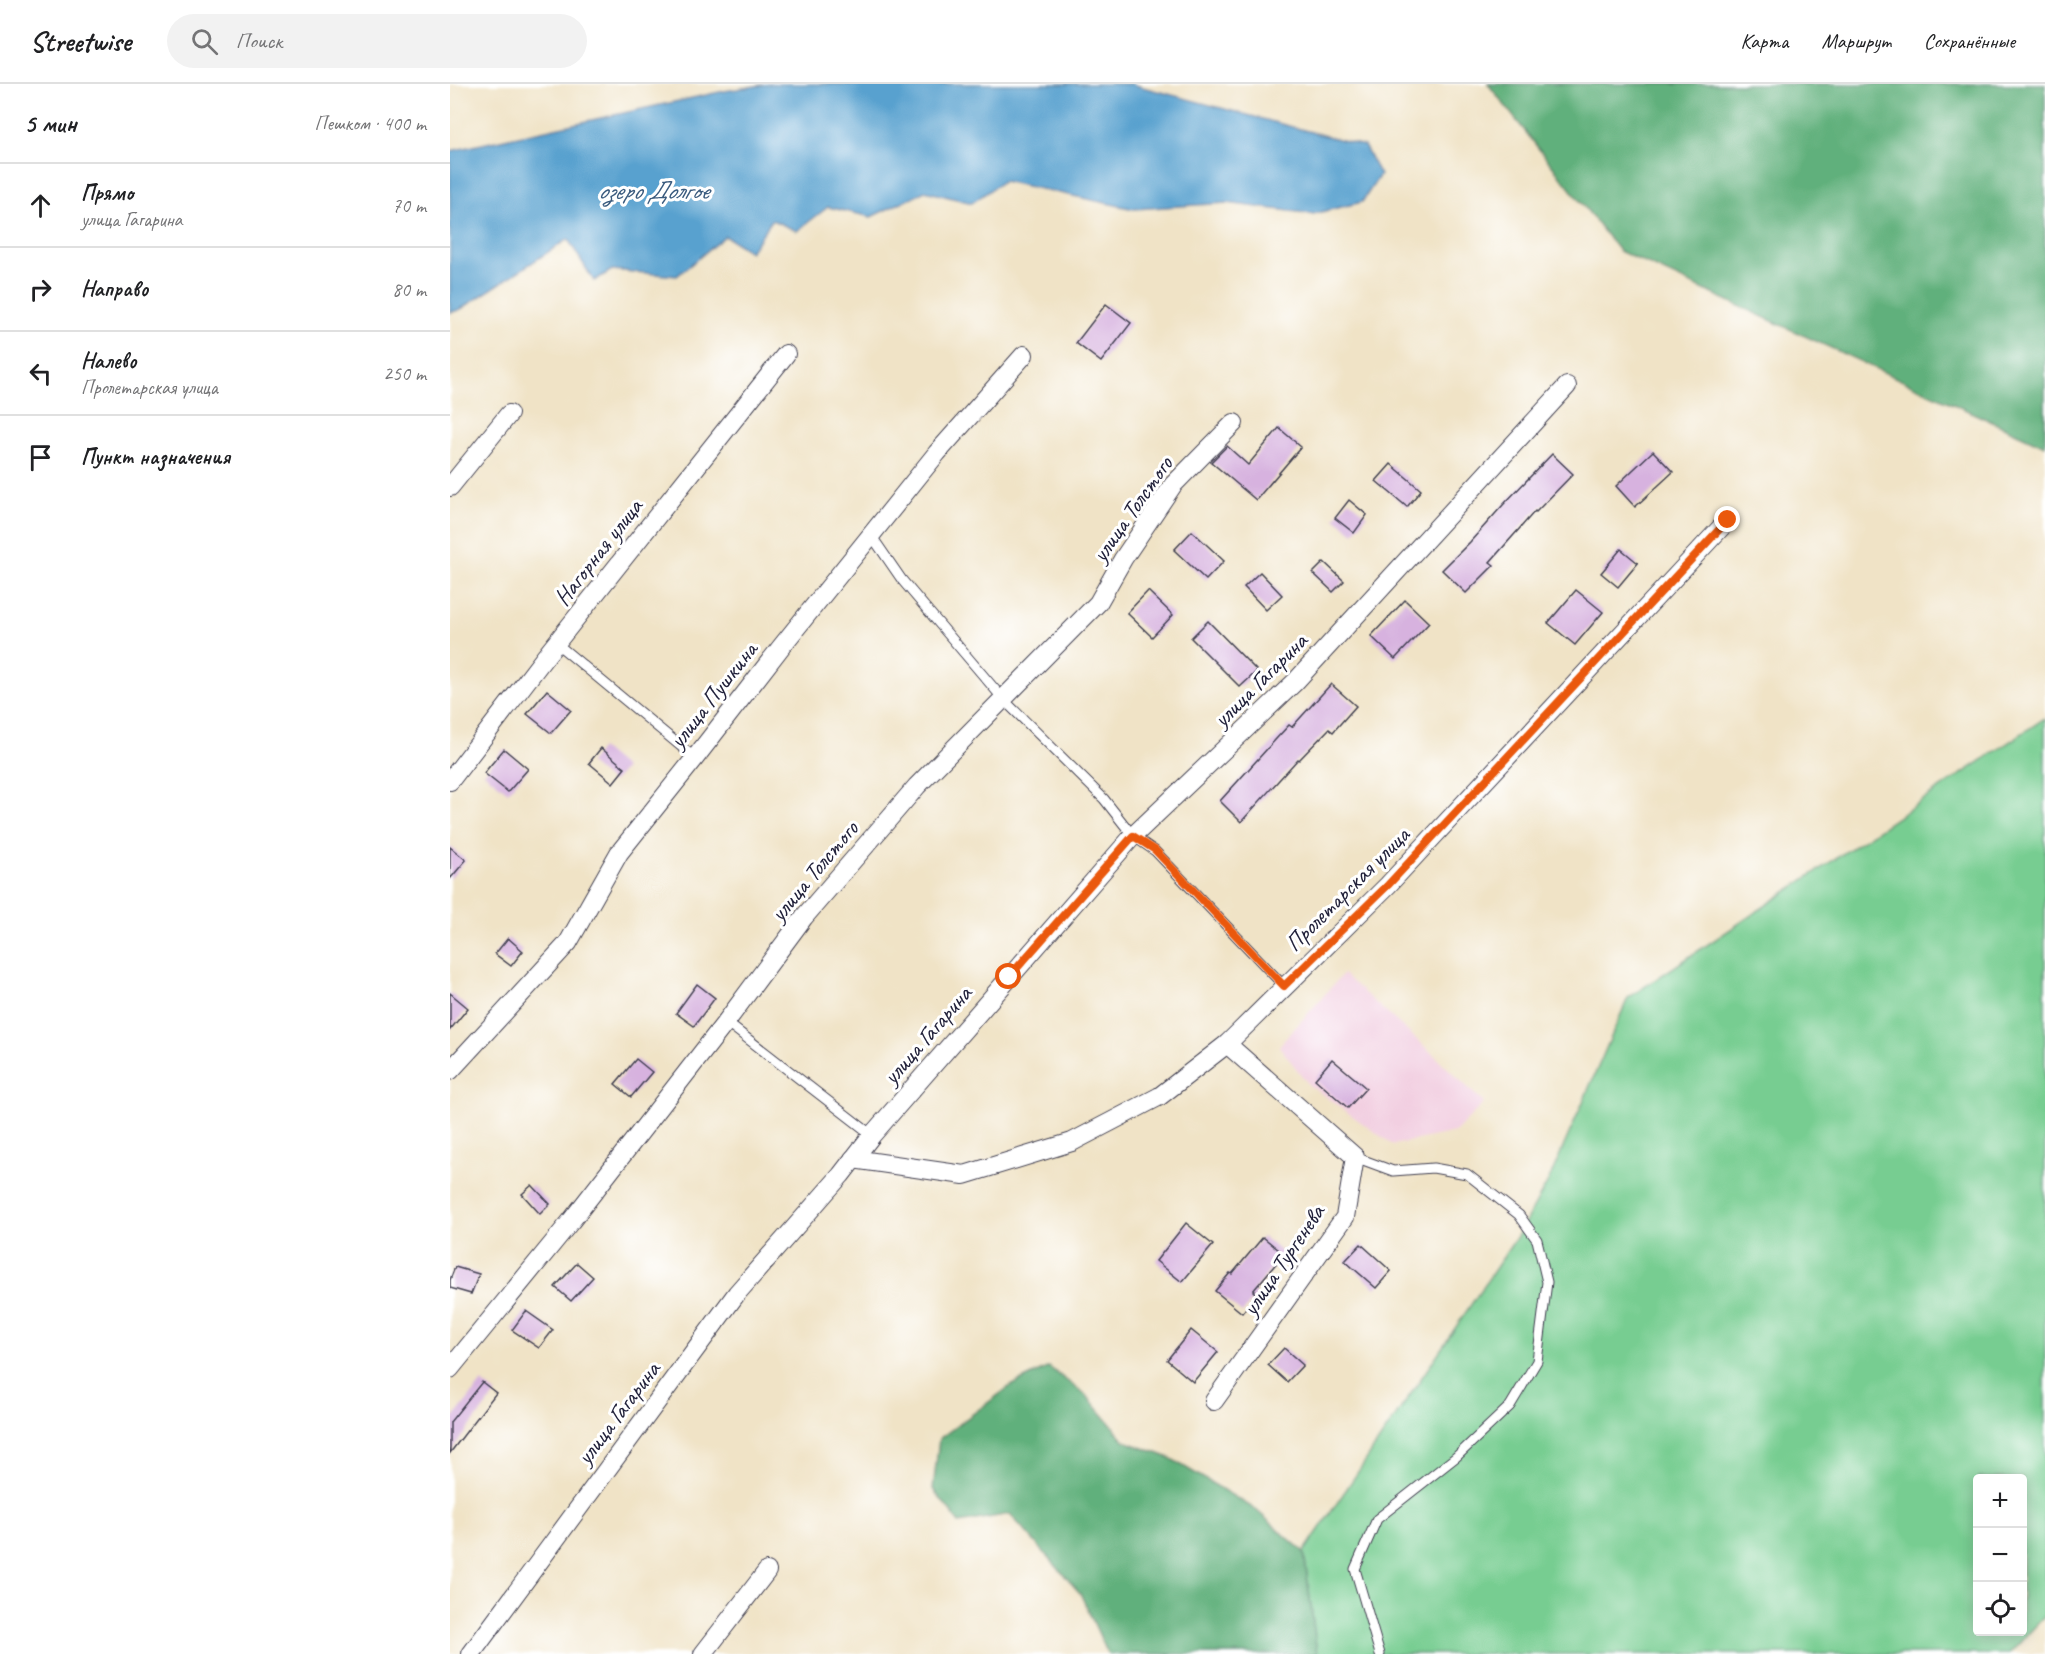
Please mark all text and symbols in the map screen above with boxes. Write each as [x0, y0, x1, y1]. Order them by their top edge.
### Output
search box [167, 14, 587, 68]
text: Streetwise [30, 24, 131, 59]
icon: search [188, 25, 221, 58]
text: Поиск [236, 27, 282, 55]
text: Карта [1740, 28, 1789, 54]
text: Маршрут [1822, 28, 1891, 54]
text: Сохранённые [1924, 28, 2015, 54]
text: 5 мин [24, 107, 76, 140]
text: Пешком · 400 m [314, 111, 426, 136]
water label: озеро Долгое [598, 174, 712, 207]
text: Прямо [81, 179, 133, 207]
icon: ahead [24, 189, 57, 222]
text: 70 m [392, 193, 426, 218]
text: улица Гагарина [81, 207, 182, 232]
icon: right [24, 273, 57, 306]
text: Направо [81, 275, 148, 303]
text: 80 m [392, 277, 426, 302]
text: Налево [81, 347, 137, 375]
icon: left [24, 357, 57, 390]
text: 250 m [383, 361, 426, 386]
text: Пролетарская улица [81, 375, 218, 400]
icon: arrive [24, 441, 57, 474]
text: Пункт назначения [81, 443, 230, 471]
street label: улица Толстого [1083, 449, 1180, 569]
street label: Нагорная улица [547, 491, 650, 611]
route end [1714, 506, 1740, 532]
street label: улица Гагарина [1205, 625, 1315, 735]
street label: улица Пушкина [661, 634, 765, 756]
street label: улица Толстого [762, 813, 866, 929]
street label: Пролетарская улица [1278, 819, 1417, 958]
route start [995, 963, 1021, 989]
street label: улица Гагарина [875, 978, 979, 1092]
street label: улица Тургенева [1234, 1197, 1332, 1323]
street label: улица Гагарина [568, 1354, 667, 1472]
map controls [1973, 1474, 2027, 1636]
button: + [1973, 1474, 2027, 1528]
button: − [1973, 1528, 2027, 1582]
button: locate [1973, 1582, 2027, 1636]

